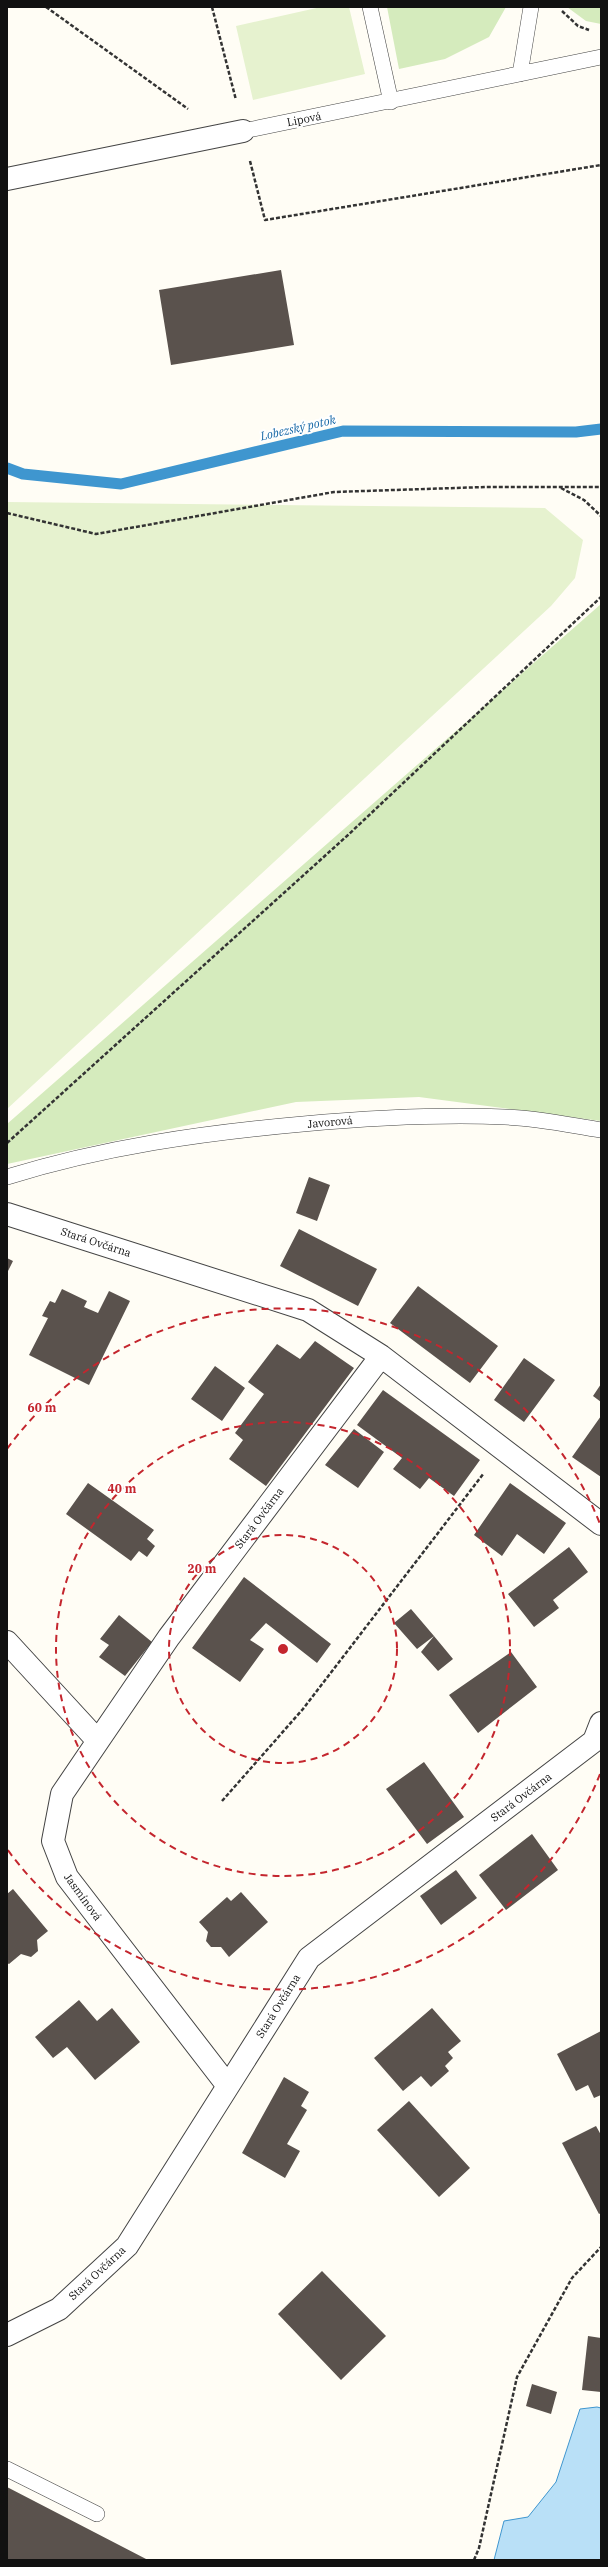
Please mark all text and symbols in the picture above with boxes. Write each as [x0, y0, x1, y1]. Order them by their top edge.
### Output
street label: Lipová [286, 109, 322, 129]
water label: Lobezský potok [258, 411, 338, 444]
street label: Javorová [307, 1113, 353, 1131]
street label: Stará Ovčárna [59, 1224, 133, 1260]
text: 60 m [28, 1400, 57, 1415]
text: 40 m [108, 1481, 137, 1496]
street label: Stará Ovčárna [231, 1485, 287, 1551]
text: 20 m [188, 1561, 217, 1576]
centre of rings [276, 1642, 290, 1656]
street label: Stará Ovčárna [488, 1769, 554, 1825]
street label: Jasmínová [61, 1871, 105, 1923]
street label: Stará Ovčárna [253, 1971, 303, 2041]
street label: Stará Ovčárna [65, 2243, 129, 2303]

